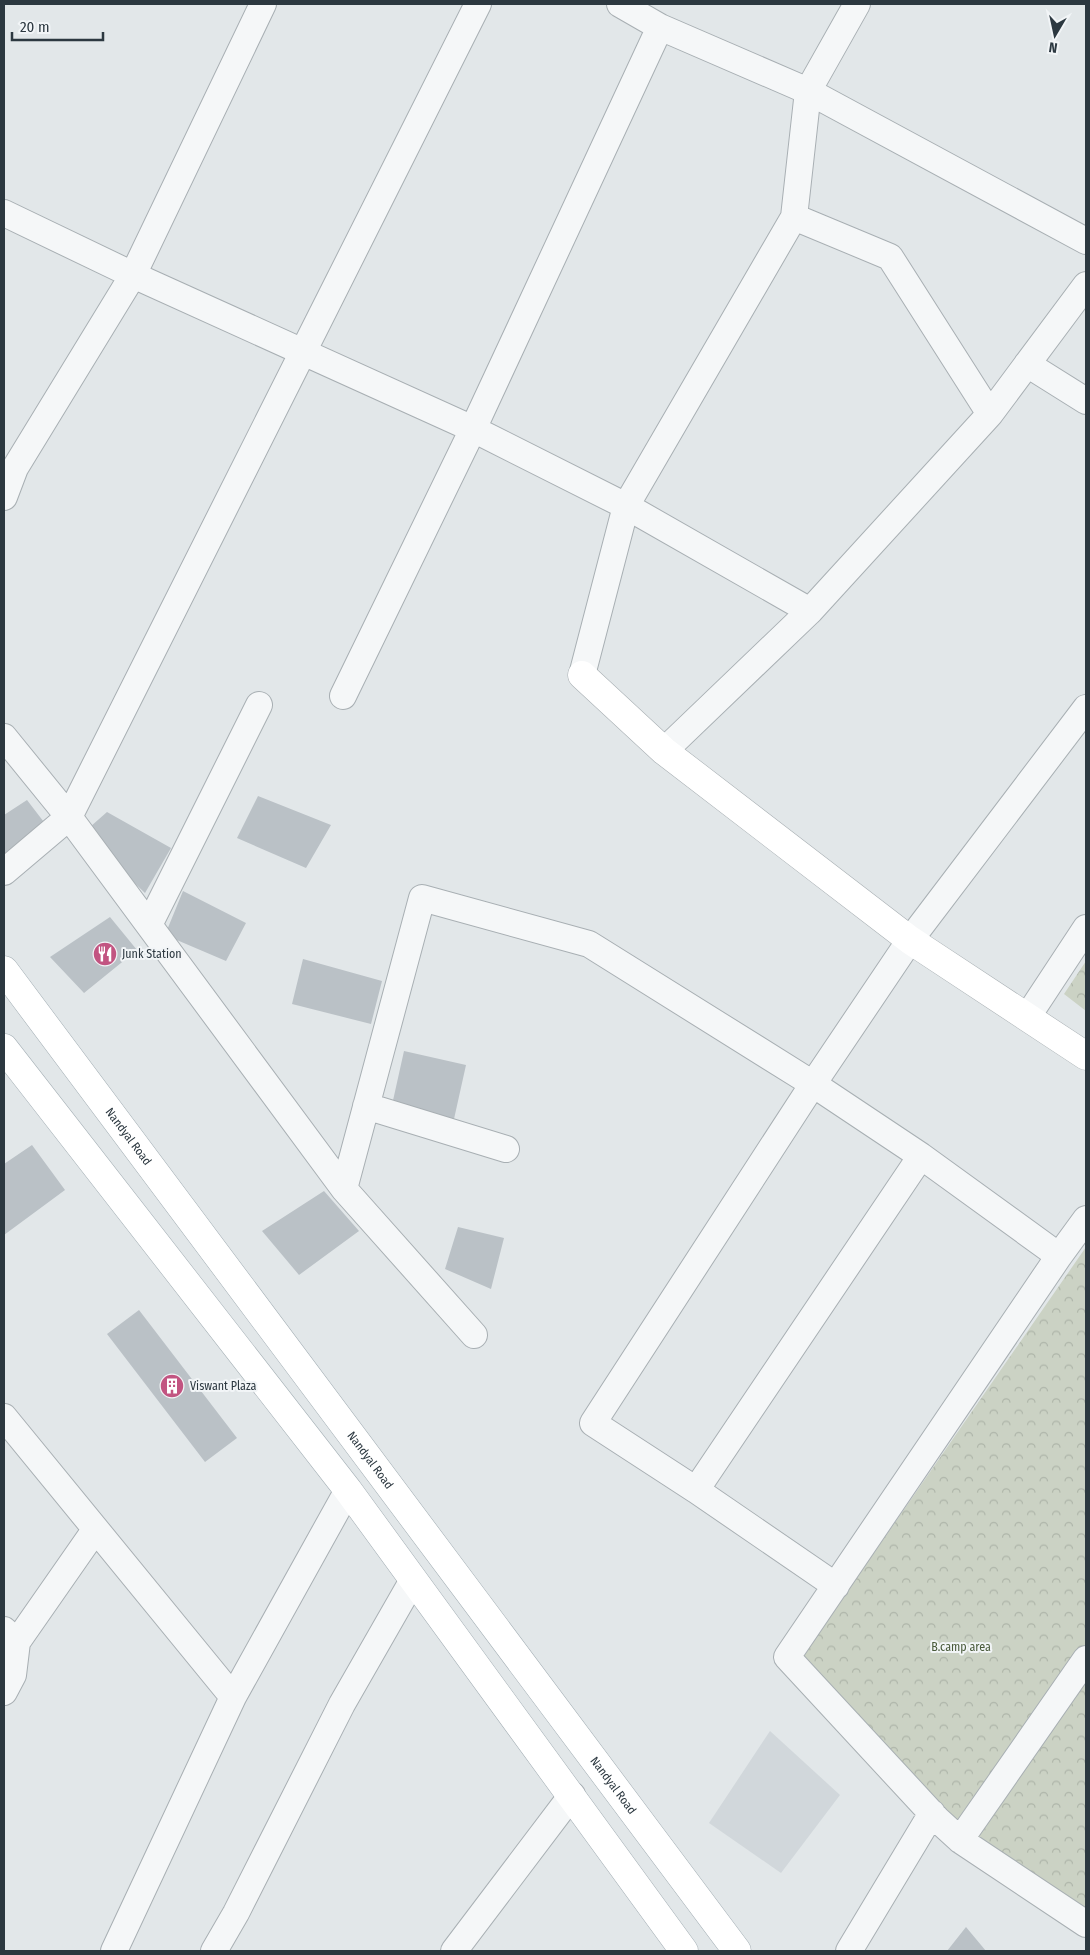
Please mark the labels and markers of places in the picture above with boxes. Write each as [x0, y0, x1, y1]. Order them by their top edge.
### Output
restaurant icon: Junk Station [92, 941, 118, 967]
place label: Junk Station [122, 947, 182, 961]
building icon: Viswant Plaza [159, 1373, 185, 1399]
place label: Viswant Plaza [190, 1379, 257, 1393]

